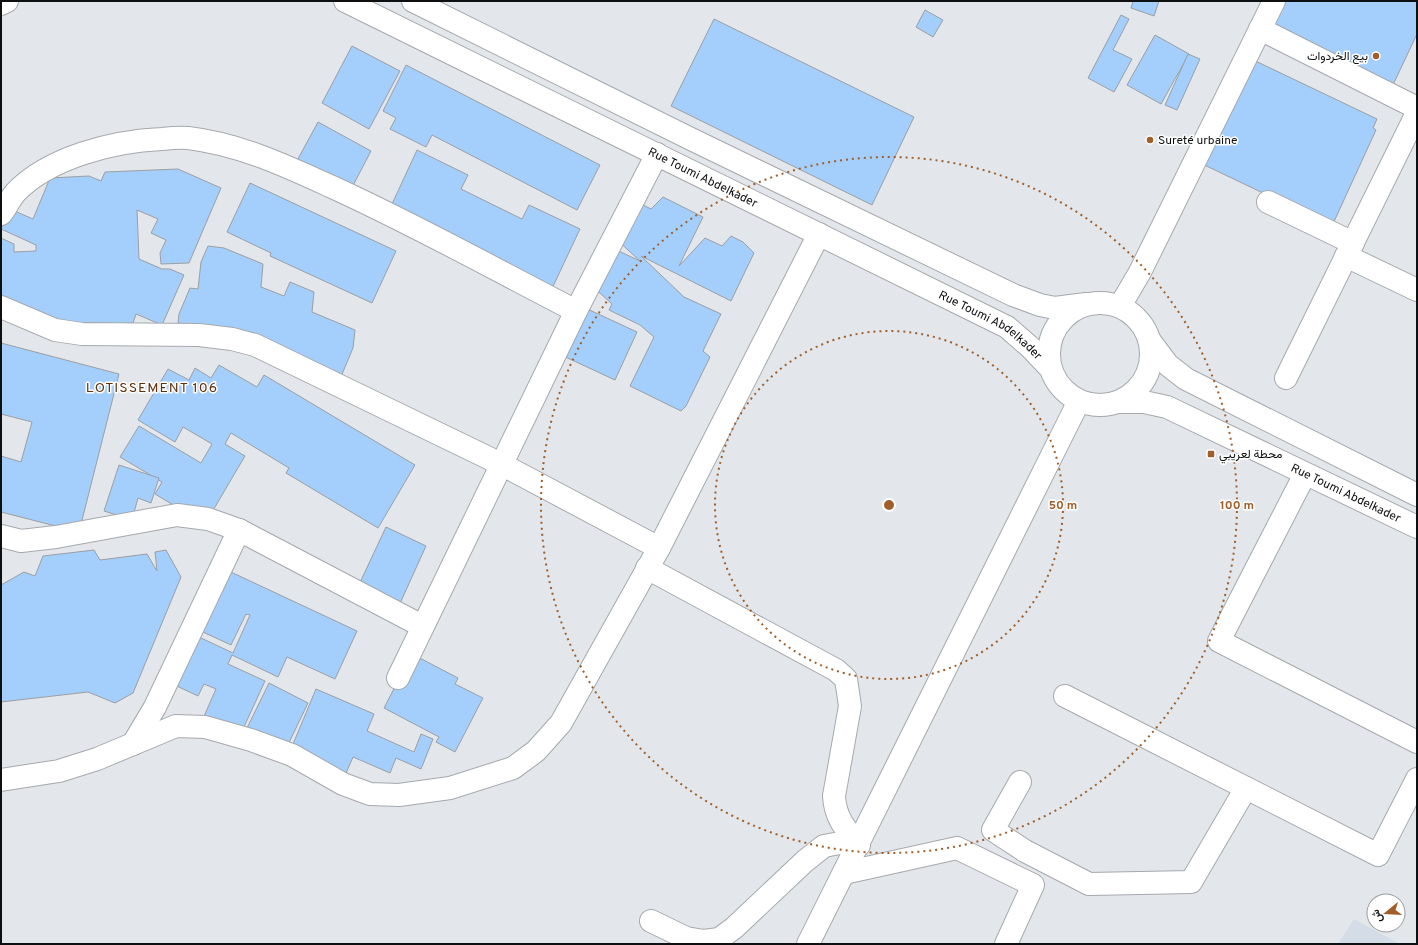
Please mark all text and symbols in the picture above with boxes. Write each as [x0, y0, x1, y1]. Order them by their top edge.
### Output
place label: بيع الخردوات [1307, 49, 1368, 65]
marker: بيع الخردوات [1371, 51, 1381, 61]
place label: Sureté urbaine [1158, 133, 1238, 149]
marker: Sureté urbaine [1145, 135, 1155, 145]
street label: Rue Toumi Abdelkader [645, 144, 760, 212]
street label: Rue Toumi Abdelkader [936, 288, 1046, 364]
district label: LOTISSEMENT 106 [86, 380, 218, 397]
place label: محطة لعريبي [1219, 447, 1282, 464]
marker: محطة لعريبي [1206, 449, 1216, 459]
street label: Rue Toumi Abdelkader [1288, 461, 1404, 527]
centre of rings [882, 498, 896, 512]
text: 50 m [1049, 498, 1077, 514]
text: 100 m [1220, 498, 1254, 514]
north arrow [1366, 893, 1406, 933]
text: ش [1369, 907, 1386, 924]

